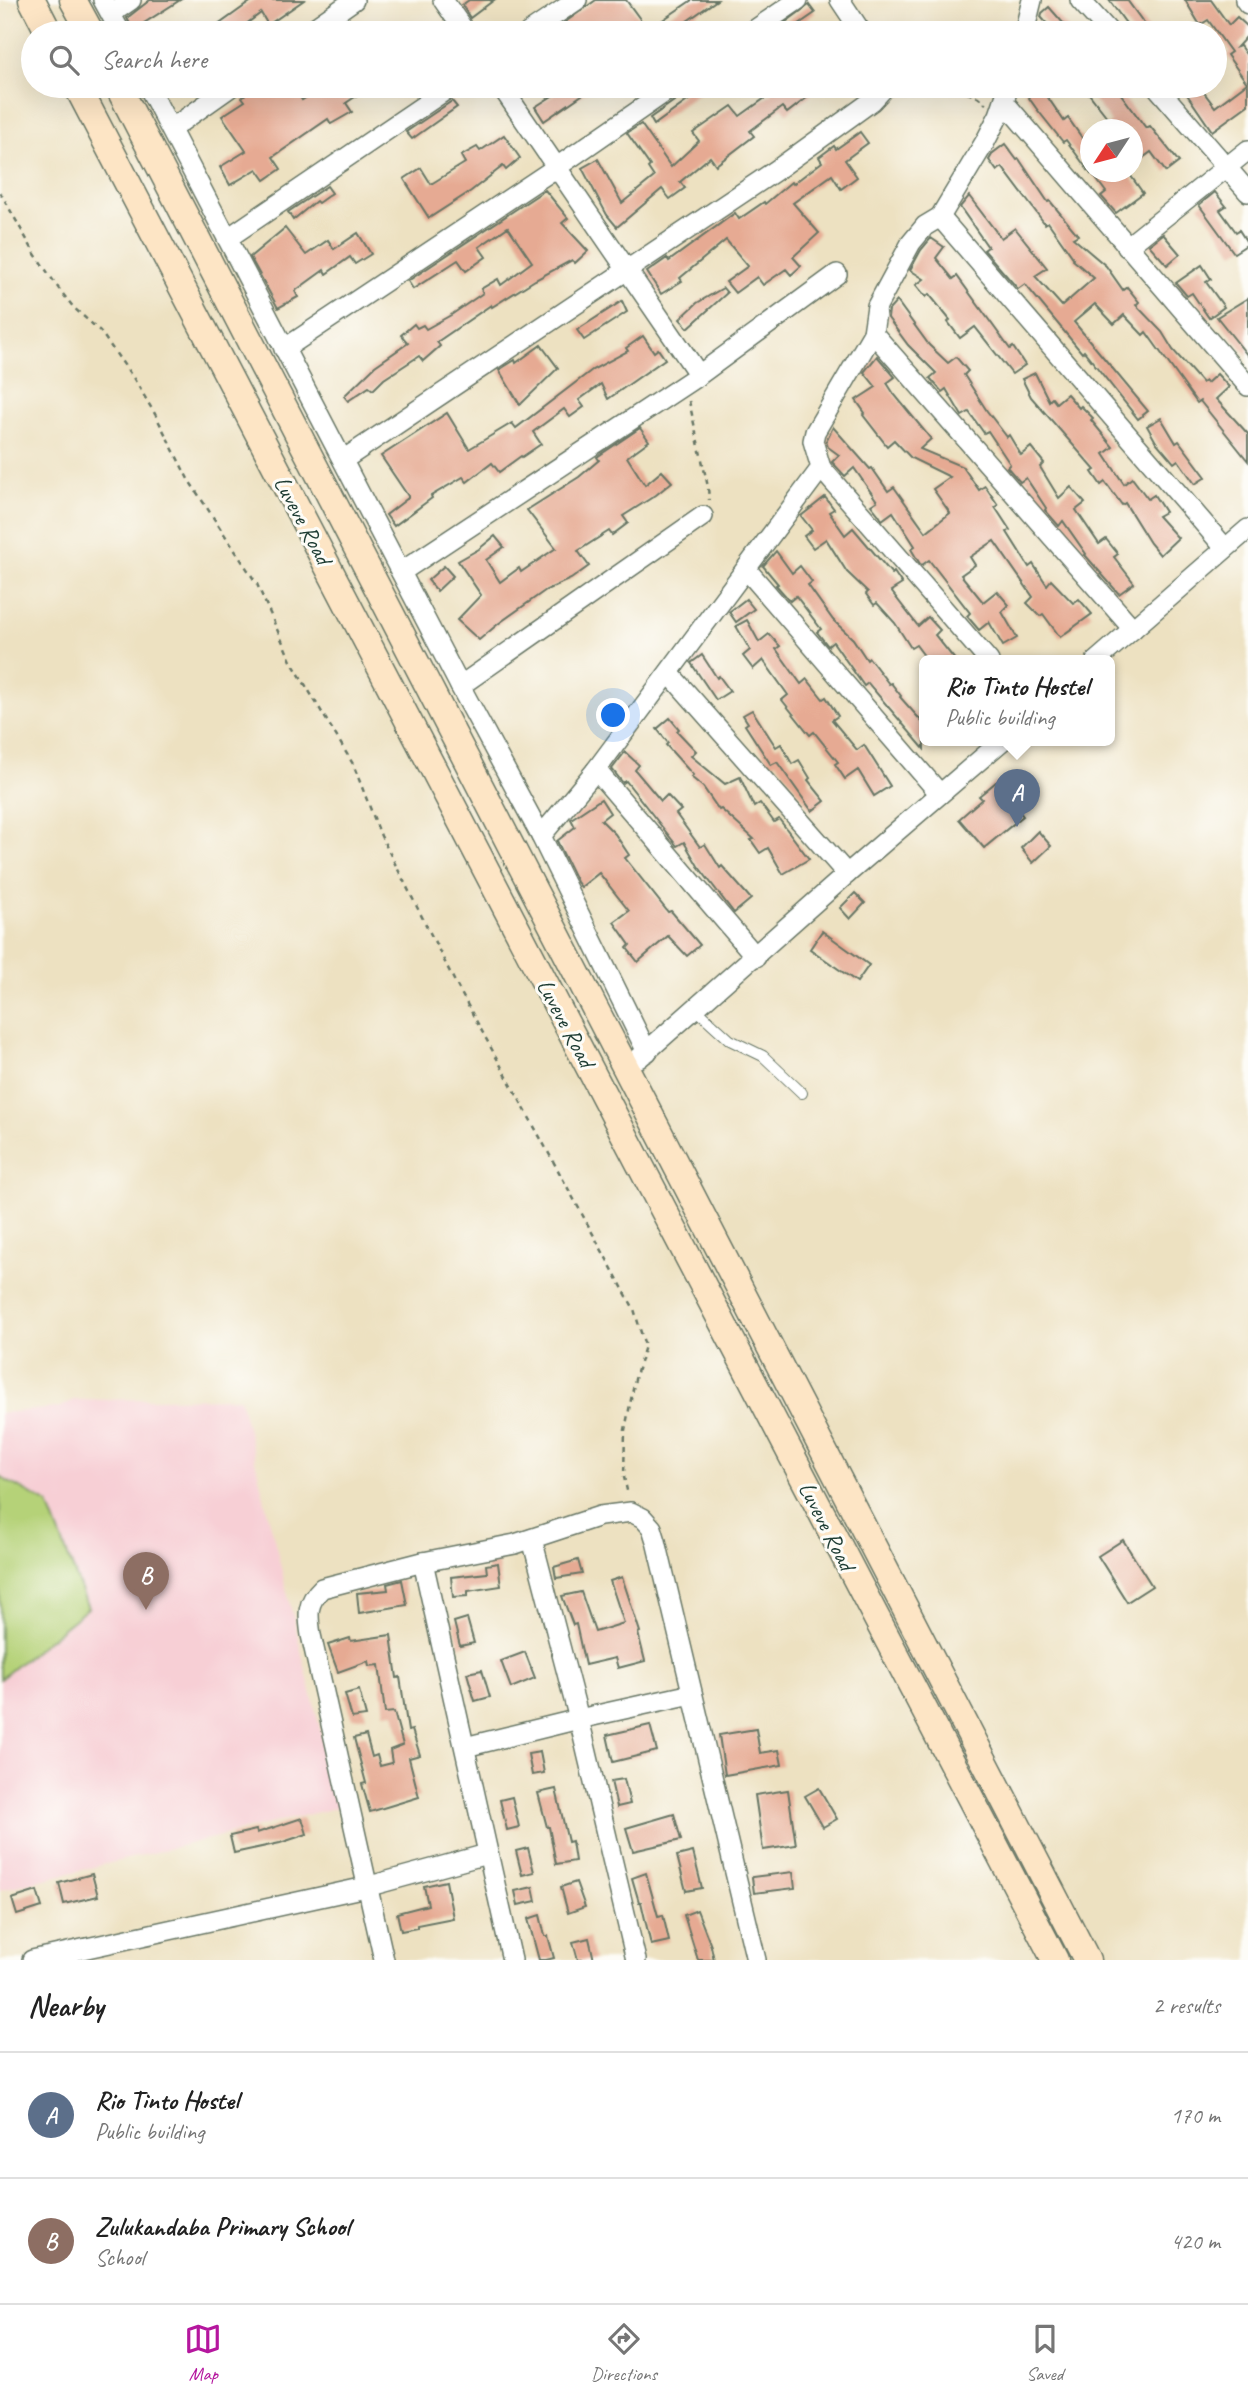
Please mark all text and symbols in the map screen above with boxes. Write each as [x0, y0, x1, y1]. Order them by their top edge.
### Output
search box [21, 21, 1227, 98]
icon: search [45, 41, 83, 79]
text: Search here [101, 43, 207, 76]
north arrow [1080, 119, 1143, 182]
street label: Luveve Road [267, 471, 340, 572]
popup [919, 655, 1115, 746]
text: Rio Tinto Hostel [945, 670, 1089, 703]
your location [596, 698, 630, 732]
text: Public building [945, 703, 1054, 732]
pin: A [994, 769, 1040, 827]
street label: Luveve Road [530, 974, 603, 1075]
street label: Luveve Road [792, 1477, 864, 1579]
pin: B [123, 1552, 169, 1610]
text: Nearby [28, 1987, 104, 2025]
text: 2 results [1153, 1991, 1220, 2020]
text: Rio Tinto Hostel [95, 2084, 239, 2117]
text: A [45, 2101, 57, 2130]
text: 170 m [1171, 2101, 1220, 2130]
text: Public building [95, 2117, 204, 2146]
text: Zulukandaba Primary School [95, 2210, 350, 2243]
text: B [45, 2227, 57, 2256]
text: 420 m [1171, 2227, 1220, 2256]
text: School [95, 2243, 144, 2272]
tab: Map [184, 2320, 222, 2386]
tab: Directions [591, 2320, 657, 2386]
tab: Saved [1026, 2320, 1064, 2386]

